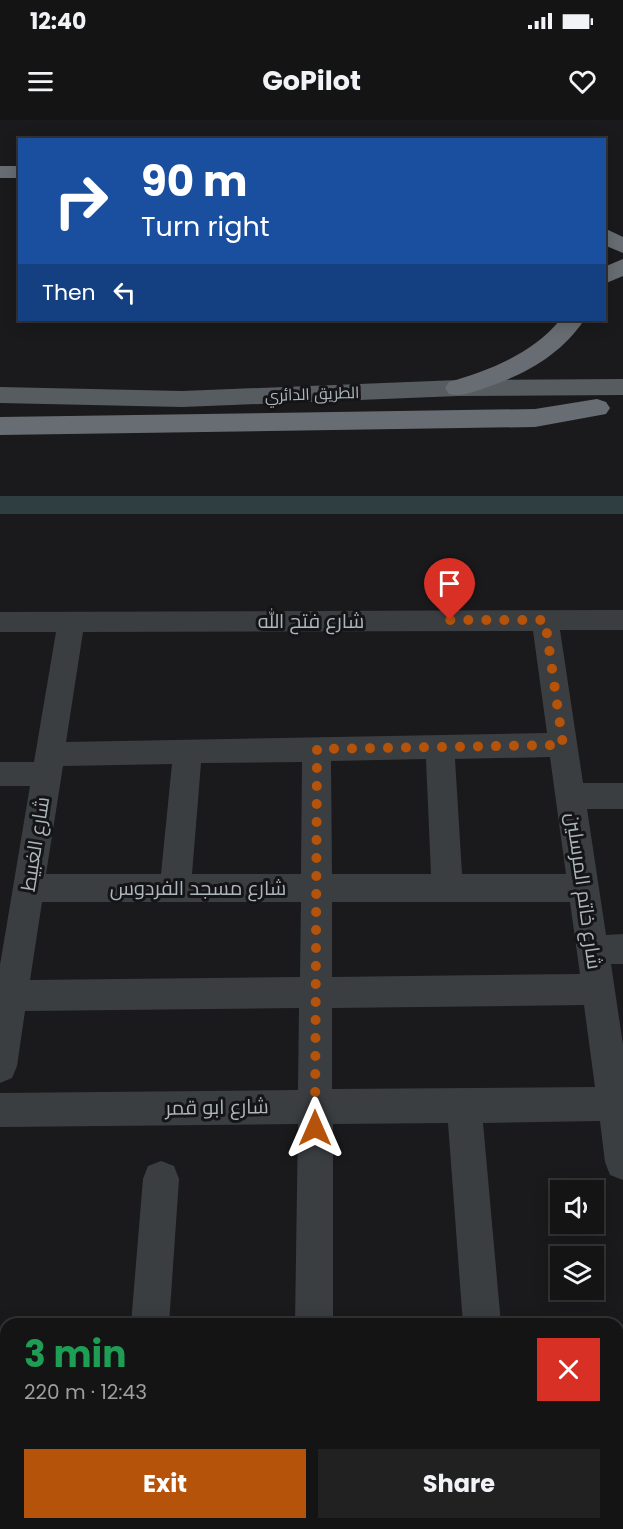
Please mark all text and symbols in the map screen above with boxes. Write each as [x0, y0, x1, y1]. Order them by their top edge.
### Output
text: 12:40 [30, 6, 86, 37]
text: GoPilot [262, 62, 361, 99]
icon: menu [24, 65, 57, 98]
icon: heart [566, 65, 599, 98]
text: 90 m [141, 152, 248, 211]
icon: right [42, 162, 120, 240]
text: Turn right [141, 208, 270, 245]
icon: left [108, 276, 141, 309]
text: Then [42, 277, 96, 308]
street label: الطريق الدائري [264, 381, 360, 409]
pin [424, 558, 475, 620]
icon: arrive [433, 567, 466, 600]
street label: شارع فتح الله [258, 607, 364, 635]
street label: شارع الغبيط [14, 795, 56, 893]
street label: شارع خاتم المرسلين [559, 811, 609, 971]
street label: شارع مسجد الفردوس [110, 874, 286, 902]
street label: شارع ابو قمر [164, 1092, 269, 1122]
position arrow [283, 1096, 347, 1160]
map controls [550, 1180, 604, 1300]
button: sound [550, 1180, 604, 1234]
button: layers [550, 1246, 604, 1300]
text: 3 min [24, 1329, 126, 1380]
button: close [537, 1338, 600, 1401]
text: 220 m · 12:43 [24, 1378, 147, 1406]
button: Exit [24, 1449, 306, 1518]
button: Share [318, 1449, 600, 1518]

